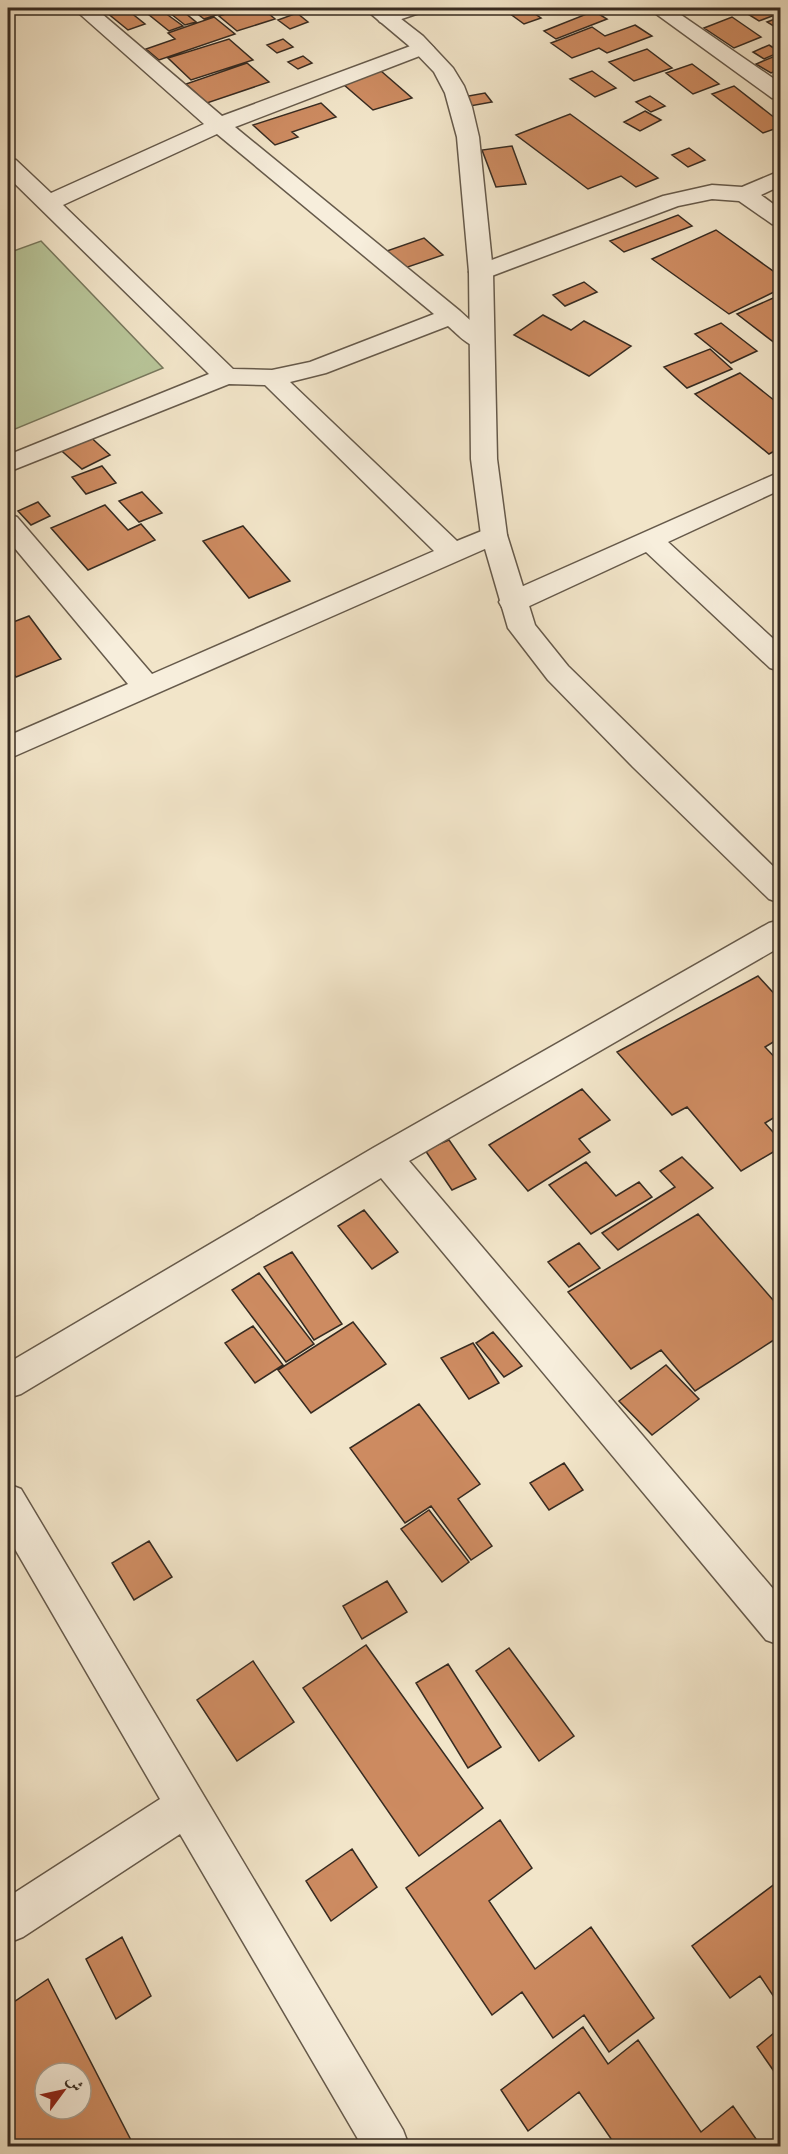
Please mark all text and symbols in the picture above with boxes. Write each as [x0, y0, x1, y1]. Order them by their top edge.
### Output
north arrow [33, 2061, 93, 2121]
text: ش [61, 2071, 88, 2096]

